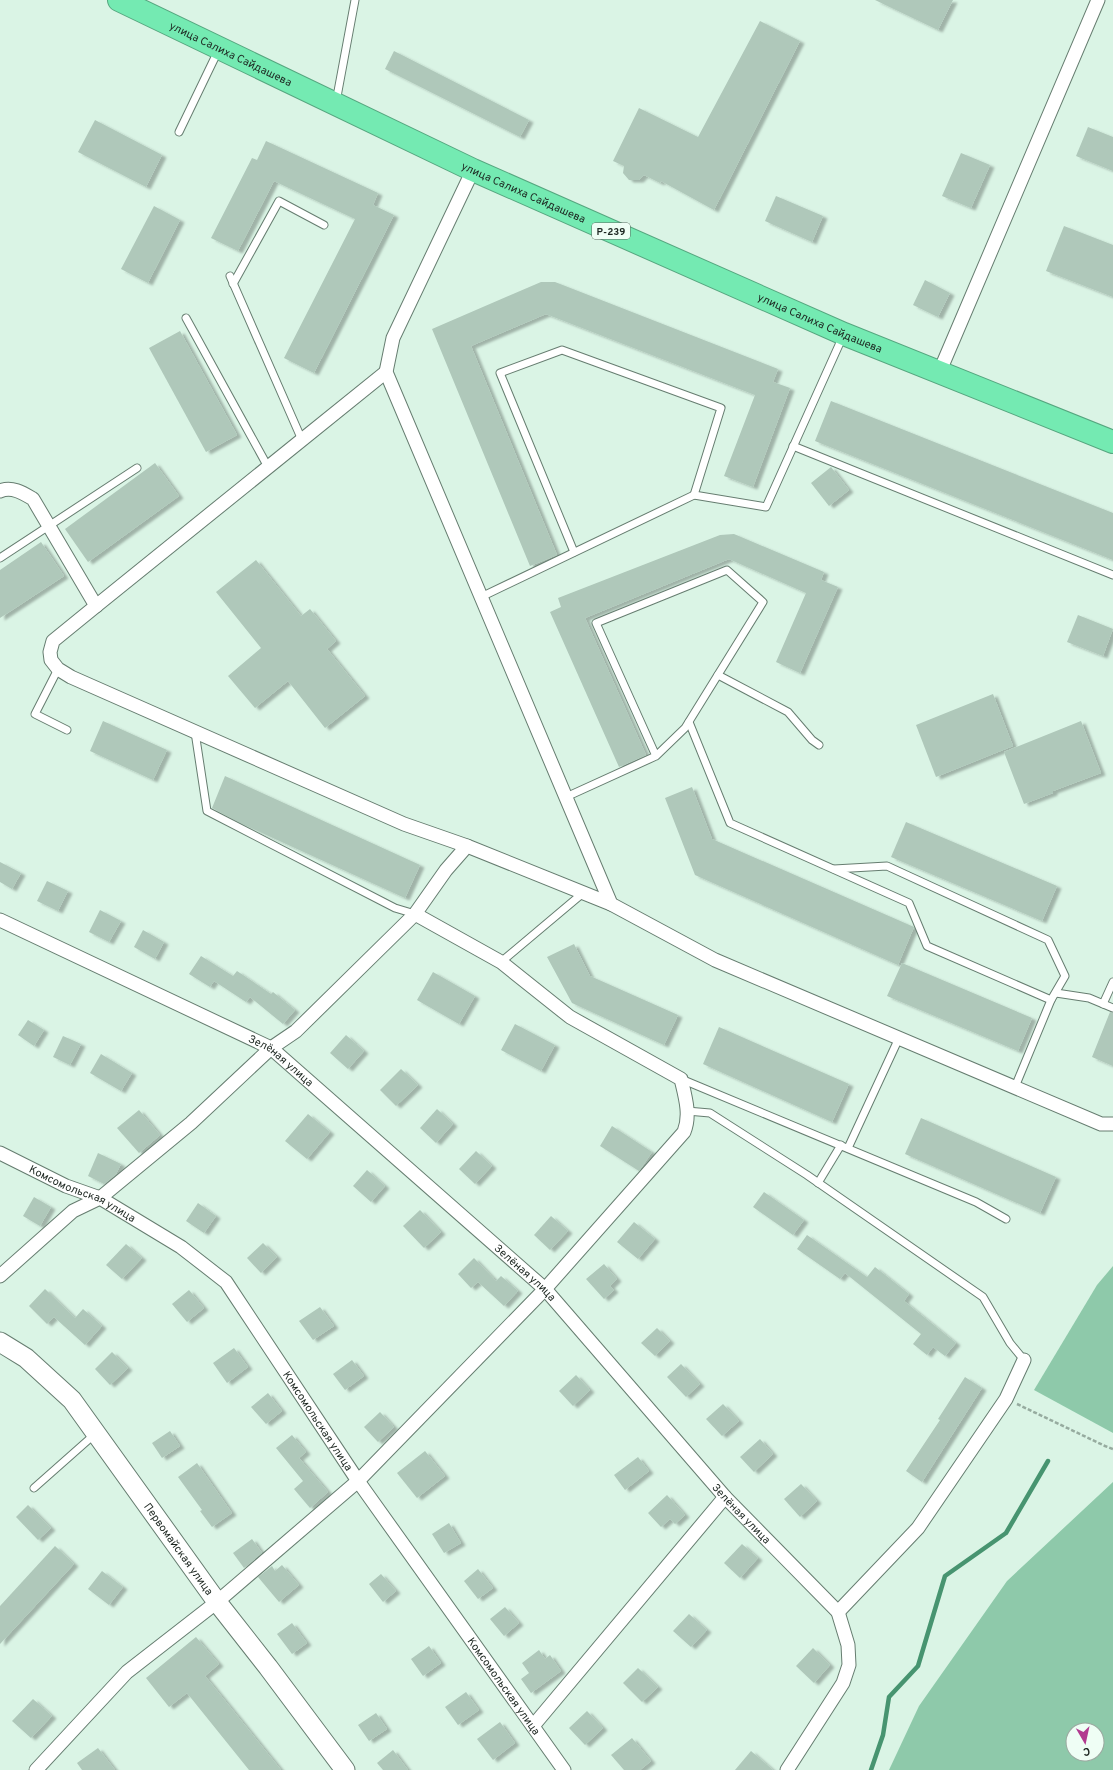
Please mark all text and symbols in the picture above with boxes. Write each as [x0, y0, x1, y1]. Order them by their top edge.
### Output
street label: улица Салиха Сайдашева [167, 19, 294, 90]
street label: улица Салиха Сайдашева [459, 159, 588, 227]
road number: Р-239 [592, 223, 630, 239]
street label: улица Салиха Сайдашева [755, 291, 884, 357]
street label: Зелёная улица [246, 1032, 316, 1090]
street label: Комсомольская улица [26, 1163, 138, 1226]
street label: Зелёная улица [491, 1242, 559, 1305]
street label: Комсомольская улица [279, 1369, 355, 1474]
street label: Зелёная улица [708, 1481, 773, 1547]
street label: Первомайская улица [140, 1501, 216, 1598]
street label: Комсомольская улица [464, 1635, 543, 1738]
north arrow [1065, 1722, 1105, 1762]
text: С [1082, 1743, 1091, 1758]

